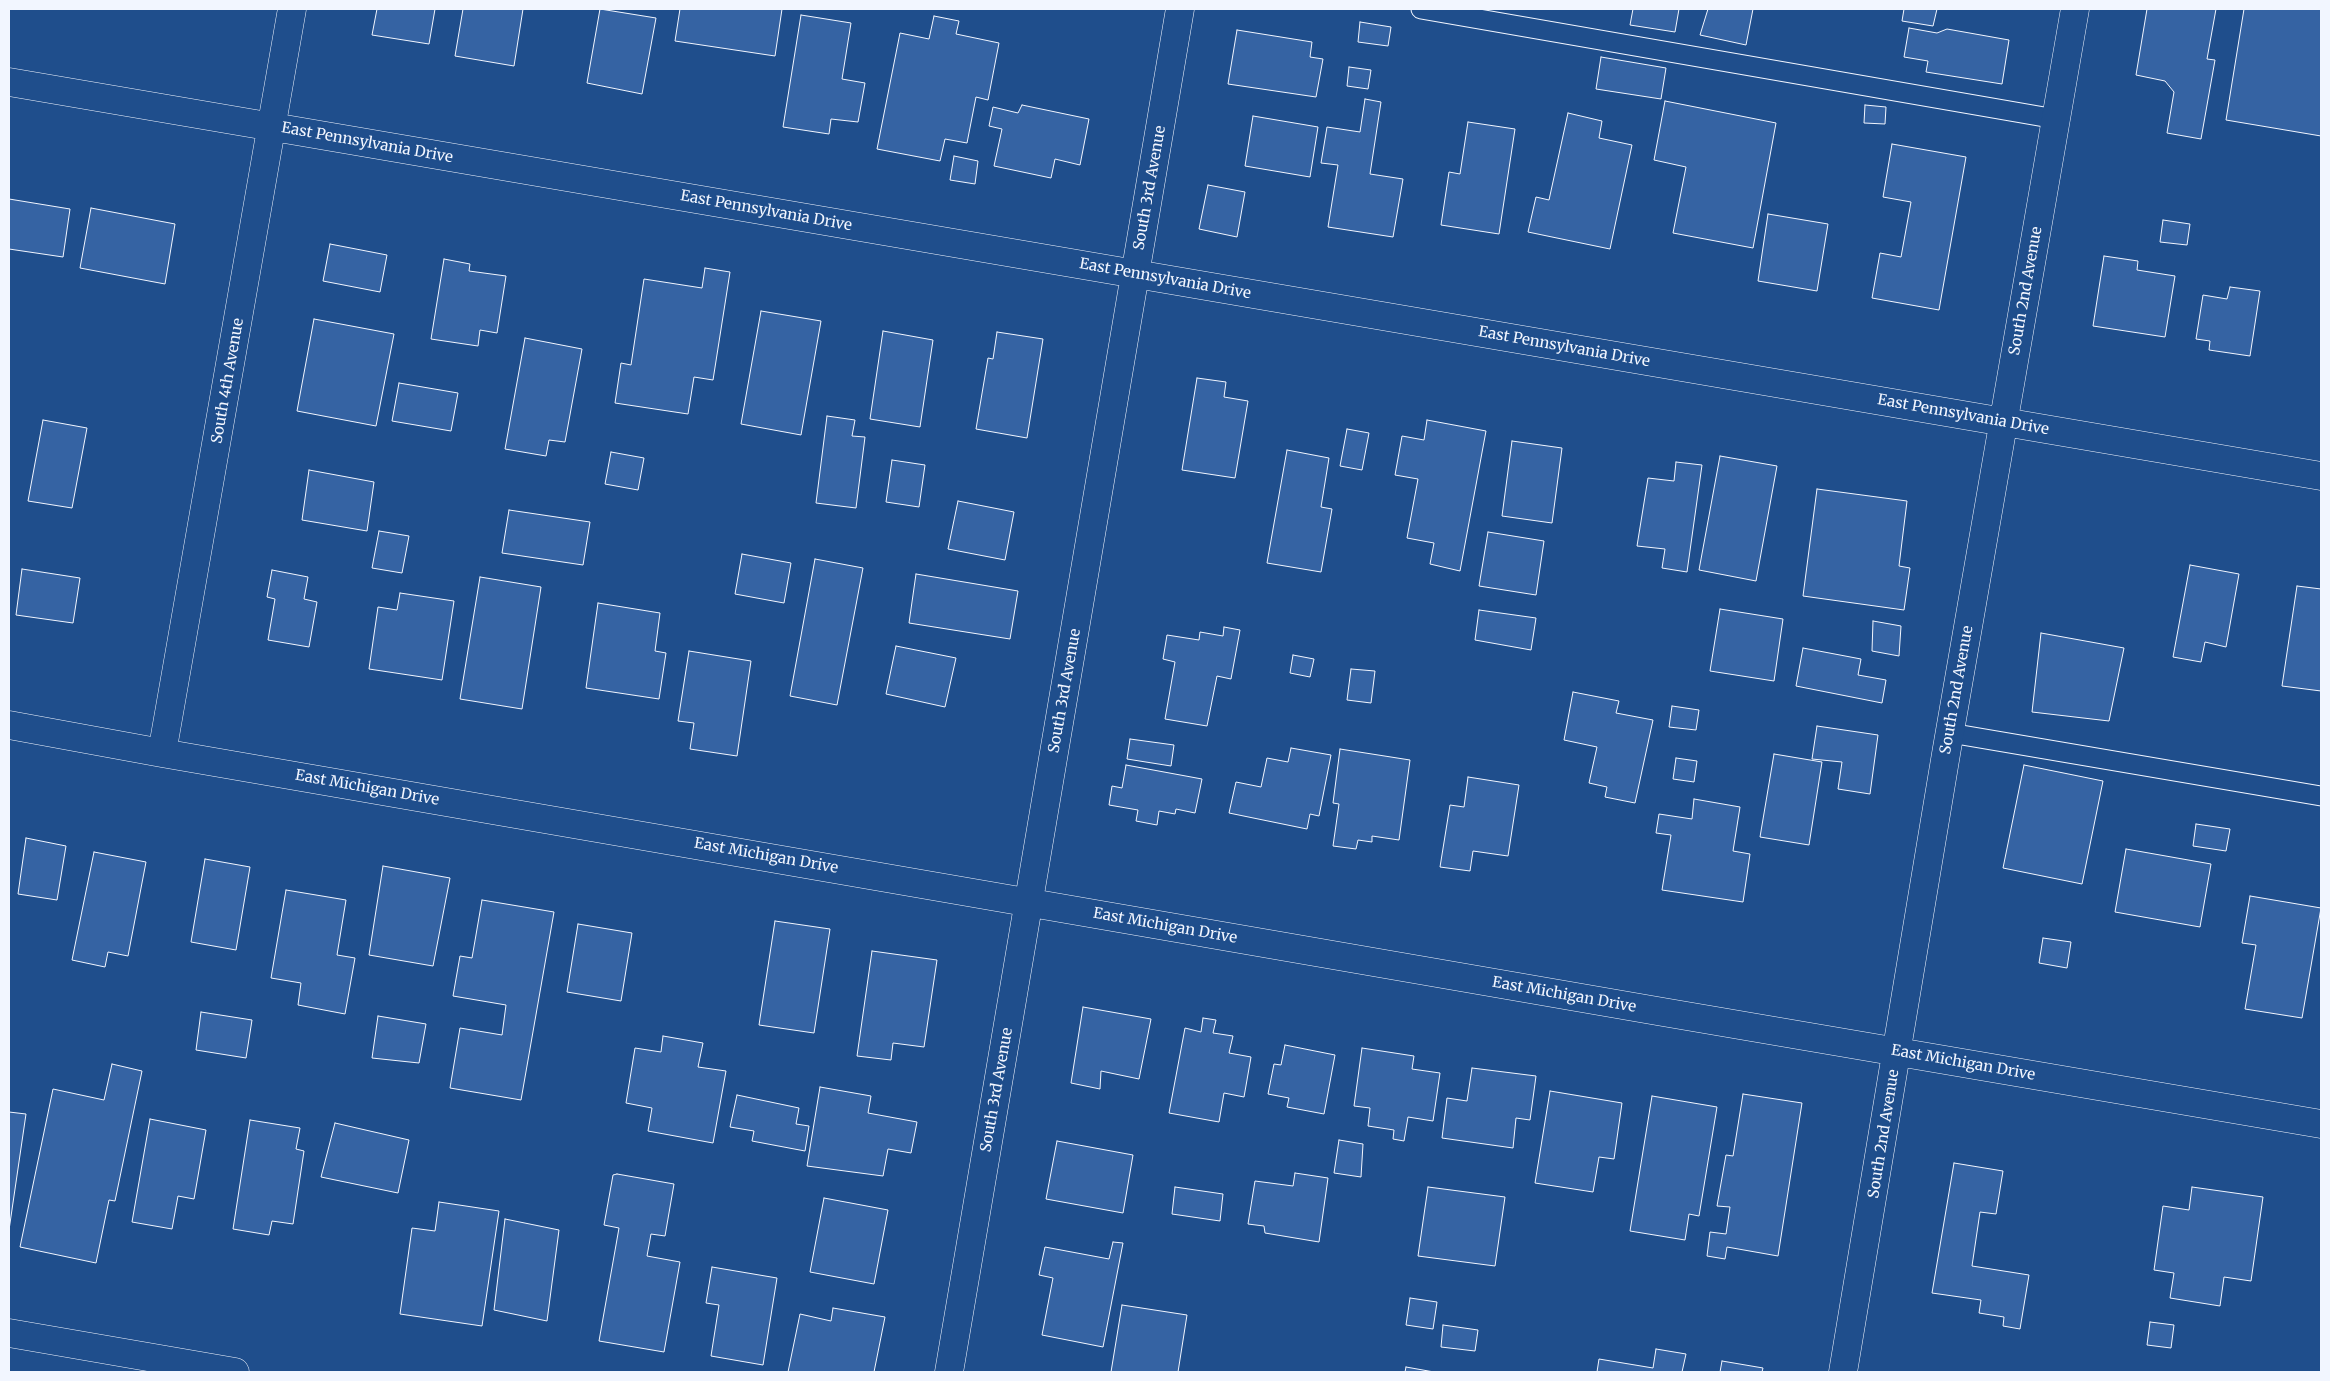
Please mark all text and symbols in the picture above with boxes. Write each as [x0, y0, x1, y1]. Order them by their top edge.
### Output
street label: East Pennsylvania Drive [280, 119, 454, 167]
street label: South 3rd Avenue [1130, 124, 1170, 252]
street label: East Pennsylvania Drive [679, 187, 853, 235]
street label: South 2nd Avenue [2006, 225, 2046, 357]
street label: East Pennsylvania Drive [1078, 255, 1252, 303]
street label: South 4th Avenue [208, 317, 248, 445]
street label: East Pennsylvania Drive [1477, 323, 1651, 371]
street label: East Pennsylvania Drive [1876, 391, 2050, 439]
street label: South 2nd Avenue [1937, 624, 1977, 756]
street label: South 3rd Avenue [1045, 627, 1085, 755]
street label: East Michigan Drive [294, 766, 440, 810]
street label: East Michigan Drive [693, 834, 839, 878]
street label: East Michigan Drive [1092, 904, 1238, 948]
street label: East Michigan Drive [1491, 973, 1637, 1017]
street label: South 3rd Avenue [977, 1026, 1017, 1154]
street label: East Michigan Drive [1890, 1041, 2036, 1085]
street label: South 2nd Avenue [1865, 1068, 1903, 1200]

